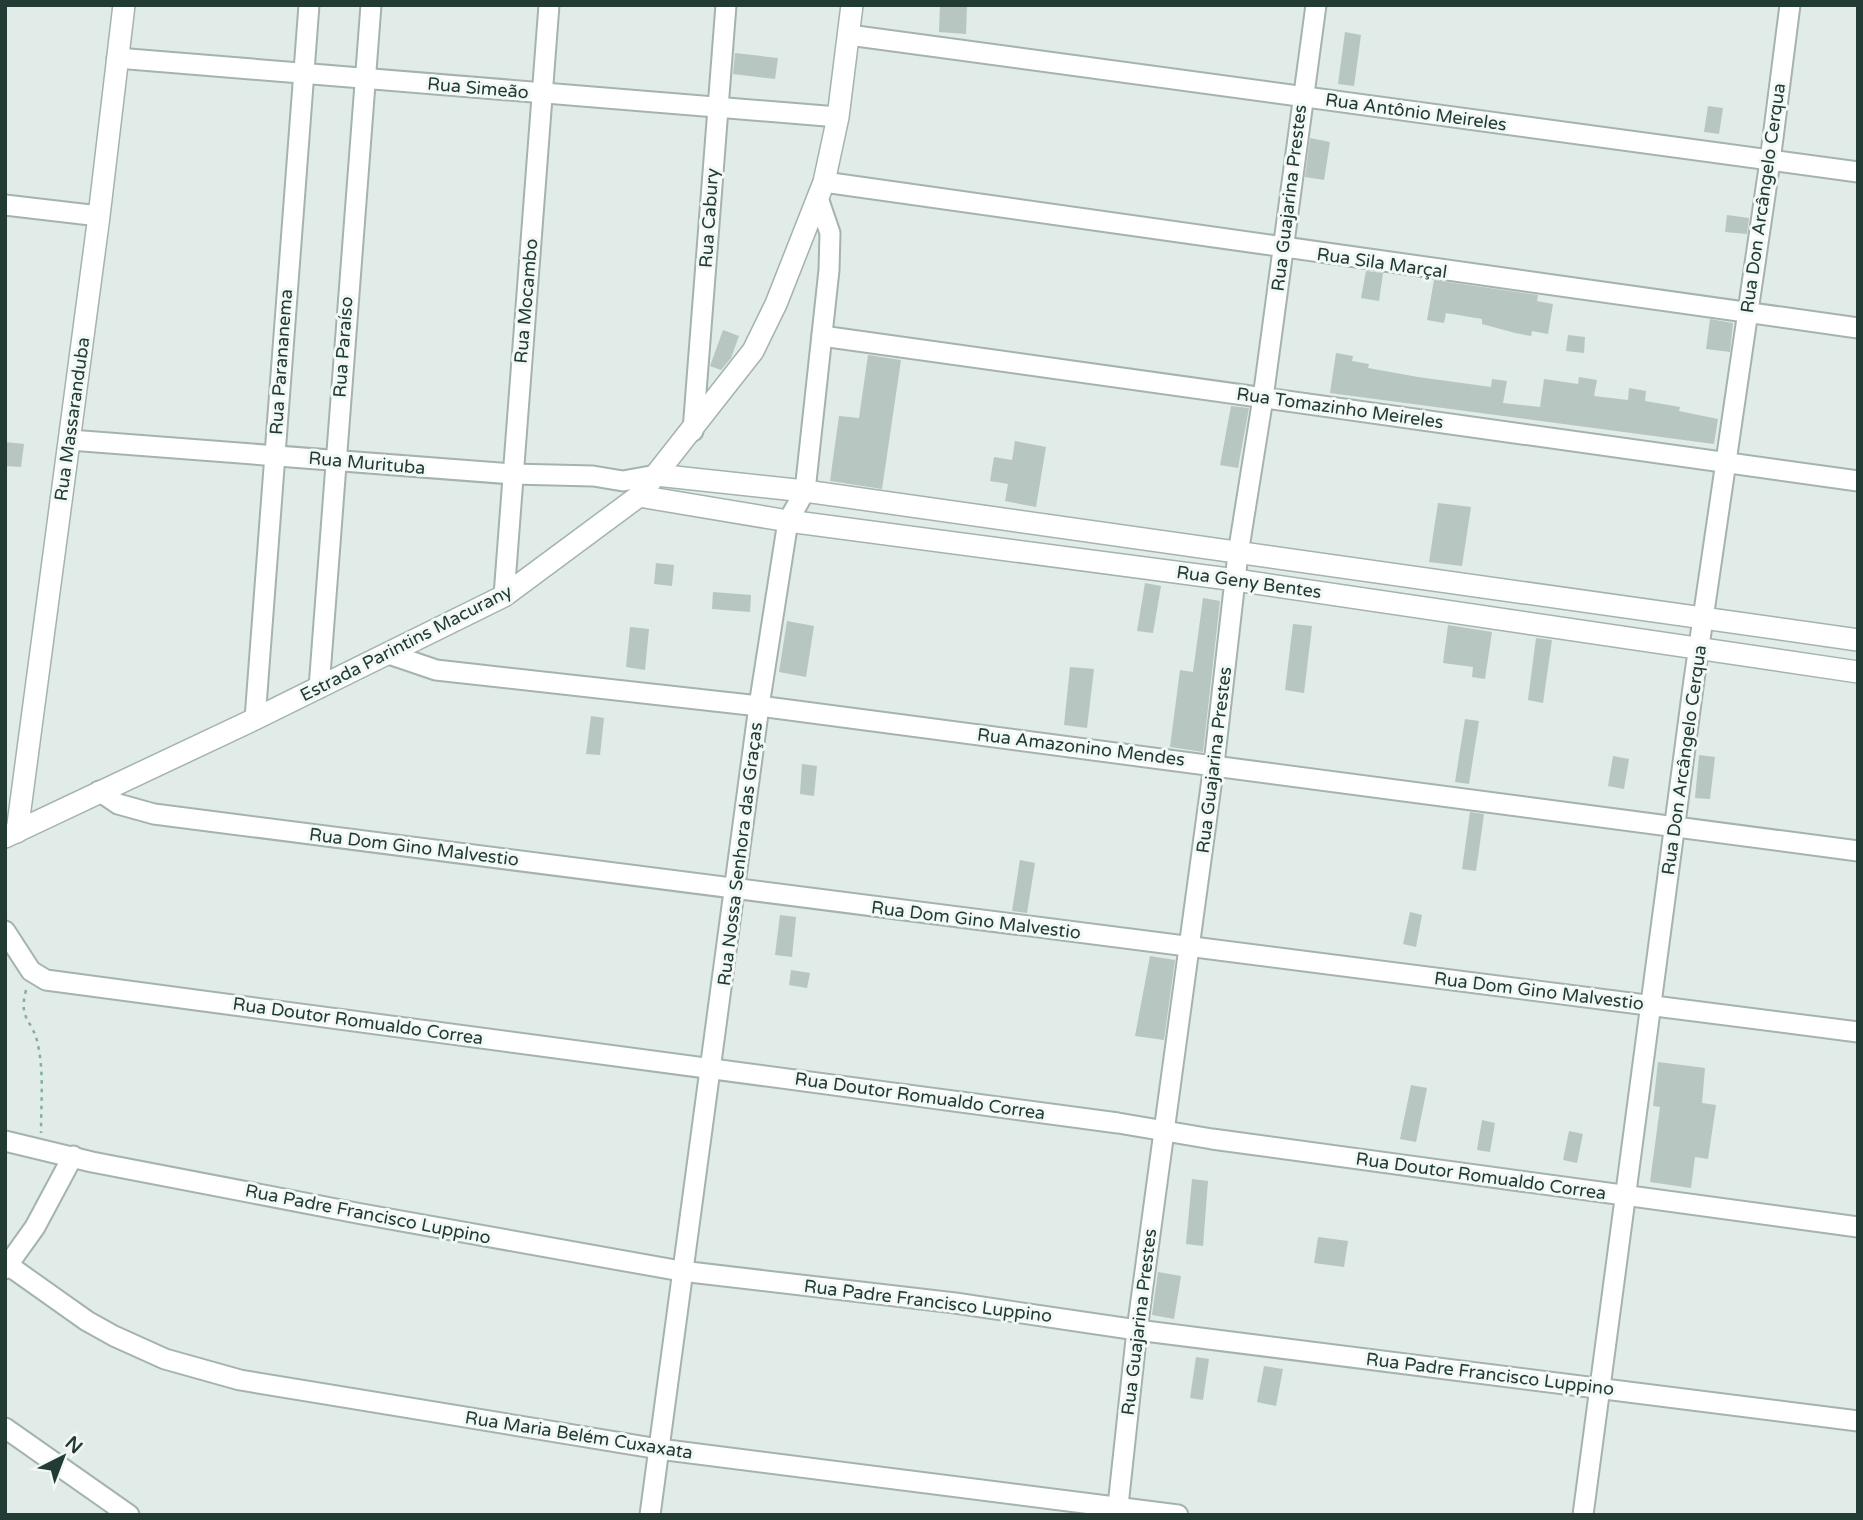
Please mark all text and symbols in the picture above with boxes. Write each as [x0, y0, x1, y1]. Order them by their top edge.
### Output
street label: Rua Simeão [426, 73, 530, 103]
street label: Rua Don Arcângelo Cerqua [1736, 82, 1790, 314]
street label: Rua Antônio Meireles [1324, 88, 1508, 136]
street label: Rua Guajarina Prestes [1267, 103, 1311, 293]
street label: Rua Cabury [695, 167, 723, 269]
street label: Rua Mocambo [510, 238, 542, 364]
street label: Rua Sila Marçal [1315, 243, 1449, 283]
street label: Rua Parananema [265, 288, 297, 436]
street label: Rua Paraíso [328, 296, 358, 398]
street label: Rua Massaranduba [50, 336, 94, 502]
street label: Rua Tomazinho Meireles [1235, 383, 1445, 433]
street label: Rua Murituba [308, 447, 426, 479]
street label: Rua Geny Bentes [1175, 561, 1323, 603]
street label: Estrada Parintins Macurany [296, 580, 516, 706]
street label: Rua Don Arcângelo Cerqua [1657, 644, 1711, 876]
street label: Rua Guajarina Prestes [1192, 665, 1236, 855]
street label: Rua Nossa Senhora das Graças [713, 721, 767, 987]
street label: Rua Amazonino Mendes [976, 723, 1186, 771]
street label: Rua Dom Gino Malvestio [308, 823, 520, 871]
street label: Rua Dom Gino Malvestio [870, 896, 1082, 944]
street label: Rua Dom Gino Malvestio [1433, 967, 1645, 1015]
street label: Rua Doutor Romualdo Correa [231, 993, 485, 1049]
street label: Rua Doutor Romualdo Correa [793, 1068, 1047, 1124]
street label: Rua Doutor Romualdo Correa [1354, 1148, 1608, 1204]
street label: Rua Padre Francisco Luppino [243, 1179, 493, 1249]
street label: Rua Guajarina Prestes [1117, 1227, 1161, 1417]
street label: Rua Padre Francisco Luppino [803, 1275, 1053, 1327]
street label: Rua Padre Francisco Luppino [1365, 1348, 1615, 1400]
street label: Rua Maria Belém Cuxaxata [464, 1406, 694, 1464]
north arrow [28, 1422, 98, 1492]
text: N [61, 1432, 87, 1458]

